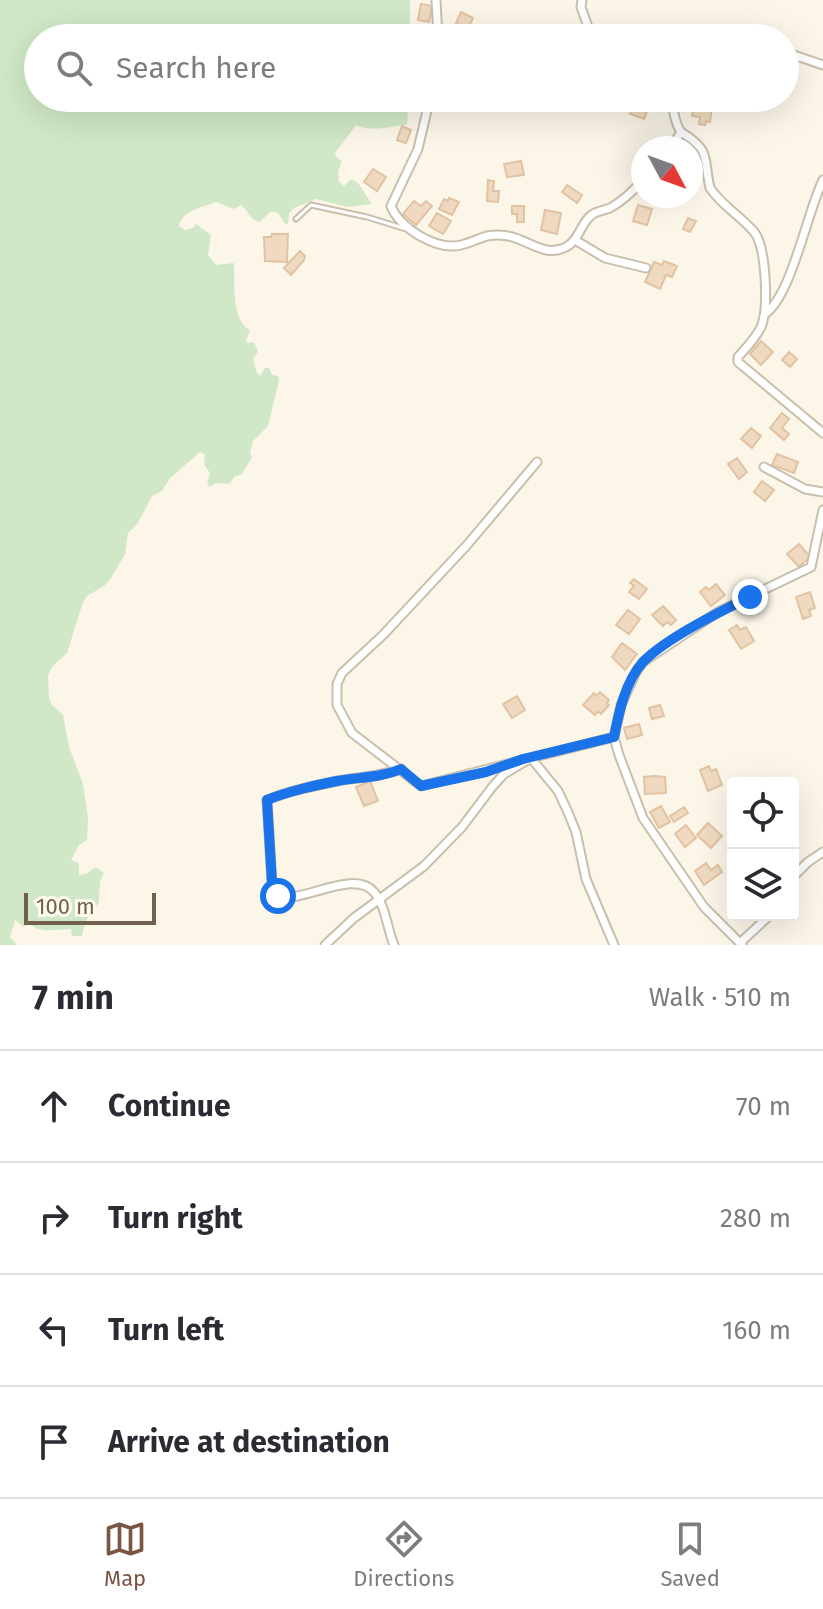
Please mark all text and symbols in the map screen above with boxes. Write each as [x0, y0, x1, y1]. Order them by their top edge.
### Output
search box [24, 24, 799, 112]
icon: search [52, 46, 96, 90]
text: Search here [116, 50, 276, 86]
north arrow [631, 136, 703, 208]
route end [732, 579, 768, 615]
map controls [727, 777, 799, 921]
button: locate [727, 777, 799, 849]
button: layers [727, 849, 799, 921]
route start [260, 878, 296, 914]
scale bar [24, 889, 156, 925]
text: 100 m [36, 893, 95, 920]
text: 7 min [32, 977, 114, 1018]
text: Walk · 510 m [649, 982, 791, 1013]
icon: ahead [32, 1084, 76, 1128]
text: Continue [108, 1088, 231, 1124]
text: 70 m [736, 1091, 791, 1122]
icon: right [32, 1196, 76, 1240]
text: Turn right [108, 1200, 243, 1236]
text: 280 m [720, 1203, 791, 1234]
icon: left [32, 1308, 76, 1352]
text: Turn left [108, 1312, 224, 1348]
text: 160 m [722, 1315, 791, 1346]
icon: arrive [32, 1420, 76, 1464]
text: Arrive at destination [108, 1424, 390, 1460]
tab: Map [103, 1517, 147, 1592]
tab: Directions [353, 1517, 454, 1592]
tab: Saved [660, 1517, 720, 1592]

